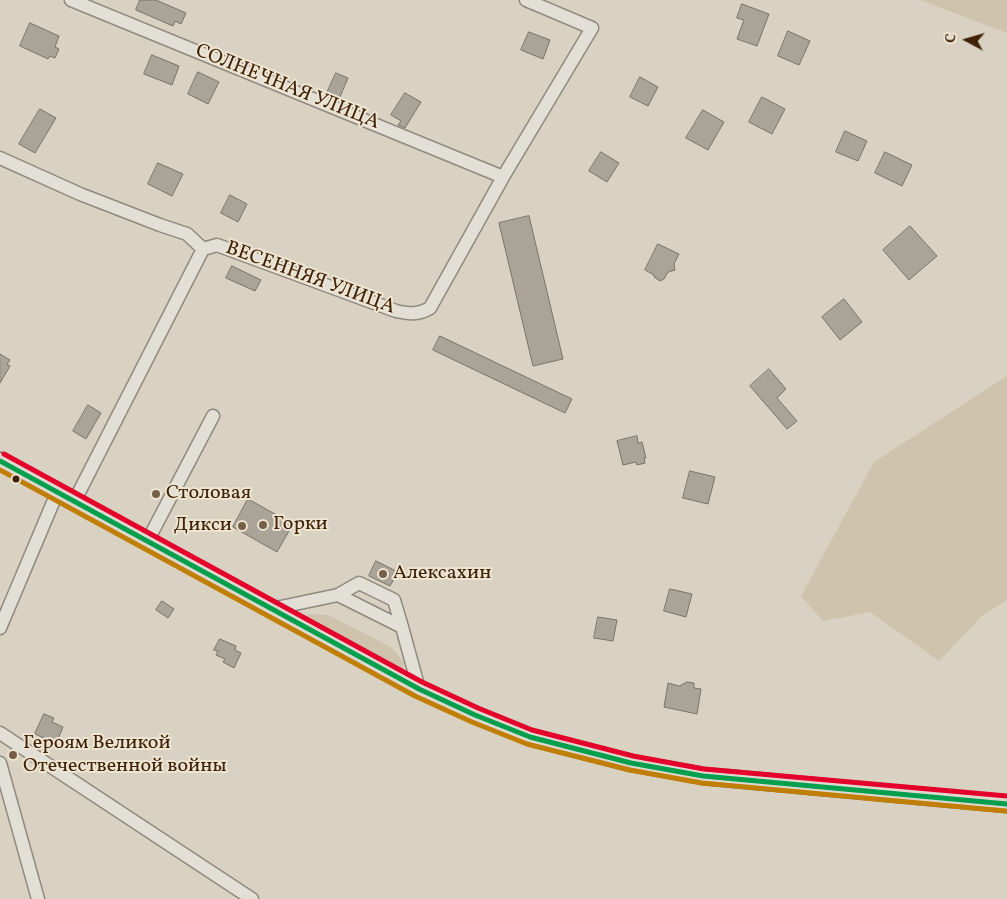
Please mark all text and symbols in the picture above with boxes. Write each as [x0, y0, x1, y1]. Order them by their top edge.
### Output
north arrow [942, 15, 992, 65]
text: С [942, 33, 962, 44]
street label: СОЛНЕЧНАЯ УЛИЦА [191, 40, 383, 136]
street label: ВЕСЕННЯЯ УЛИЦА [222, 237, 398, 321]
unlabelled marker [11, 474, 21, 484]
place label: Столовая [166, 482, 251, 506]
marker: Столовая [150, 488, 162, 500]
place label: Горки [273, 513, 328, 537]
place label: Дикси [174, 514, 232, 538]
marker: Горки [257, 519, 269, 531]
marker: Дикси [236, 520, 248, 532]
place label: Алексахин [393, 562, 491, 586]
marker: Алексахин [377, 568, 389, 580]
place label: Героям Великой Отечественной войны [23, 732, 227, 779]
marker: Героям Великой Отечественной войны [7, 749, 19, 761]

